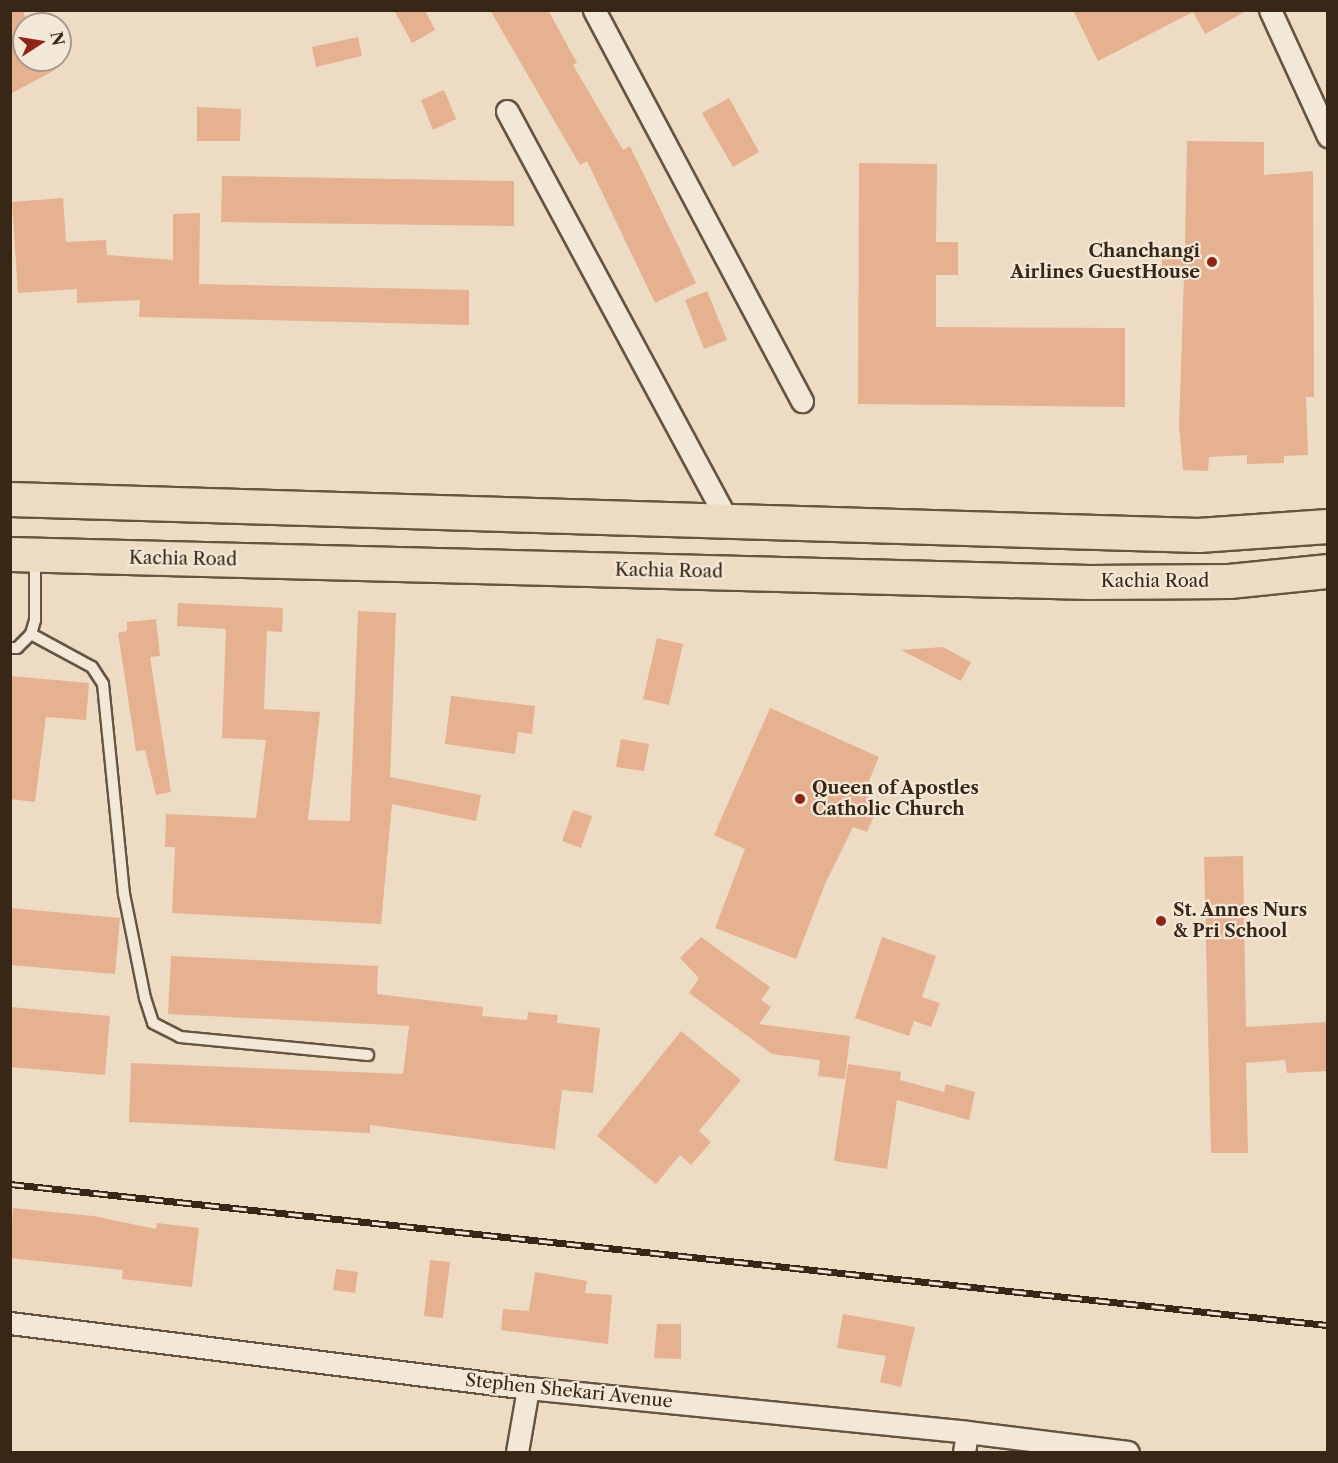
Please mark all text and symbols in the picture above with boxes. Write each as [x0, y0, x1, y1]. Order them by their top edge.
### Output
north arrow [12, 12, 72, 72]
text: N [46, 30, 69, 48]
place label: Chanchangi Airlines GuestHouse [1010, 241, 1200, 284]
marker: Chanchangi Airlines GuestHouse [1205, 255, 1219, 269]
street label: Kachia Road [129, 547, 237, 571]
street label: Kachia Road [615, 559, 723, 583]
street label: Kachia Road [1101, 570, 1209, 592]
place label: Queen of Apostles Catholic Church [812, 778, 980, 820]
marker: Queen of Apostles Catholic Church [793, 792, 807, 806]
place label: St. Annes Nurs & Pri School [1173, 900, 1308, 942]
marker: St. Annes Nurs & Pri School [1154, 914, 1168, 928]
street label: Stephen Shekari Avenue [464, 1369, 674, 1413]

